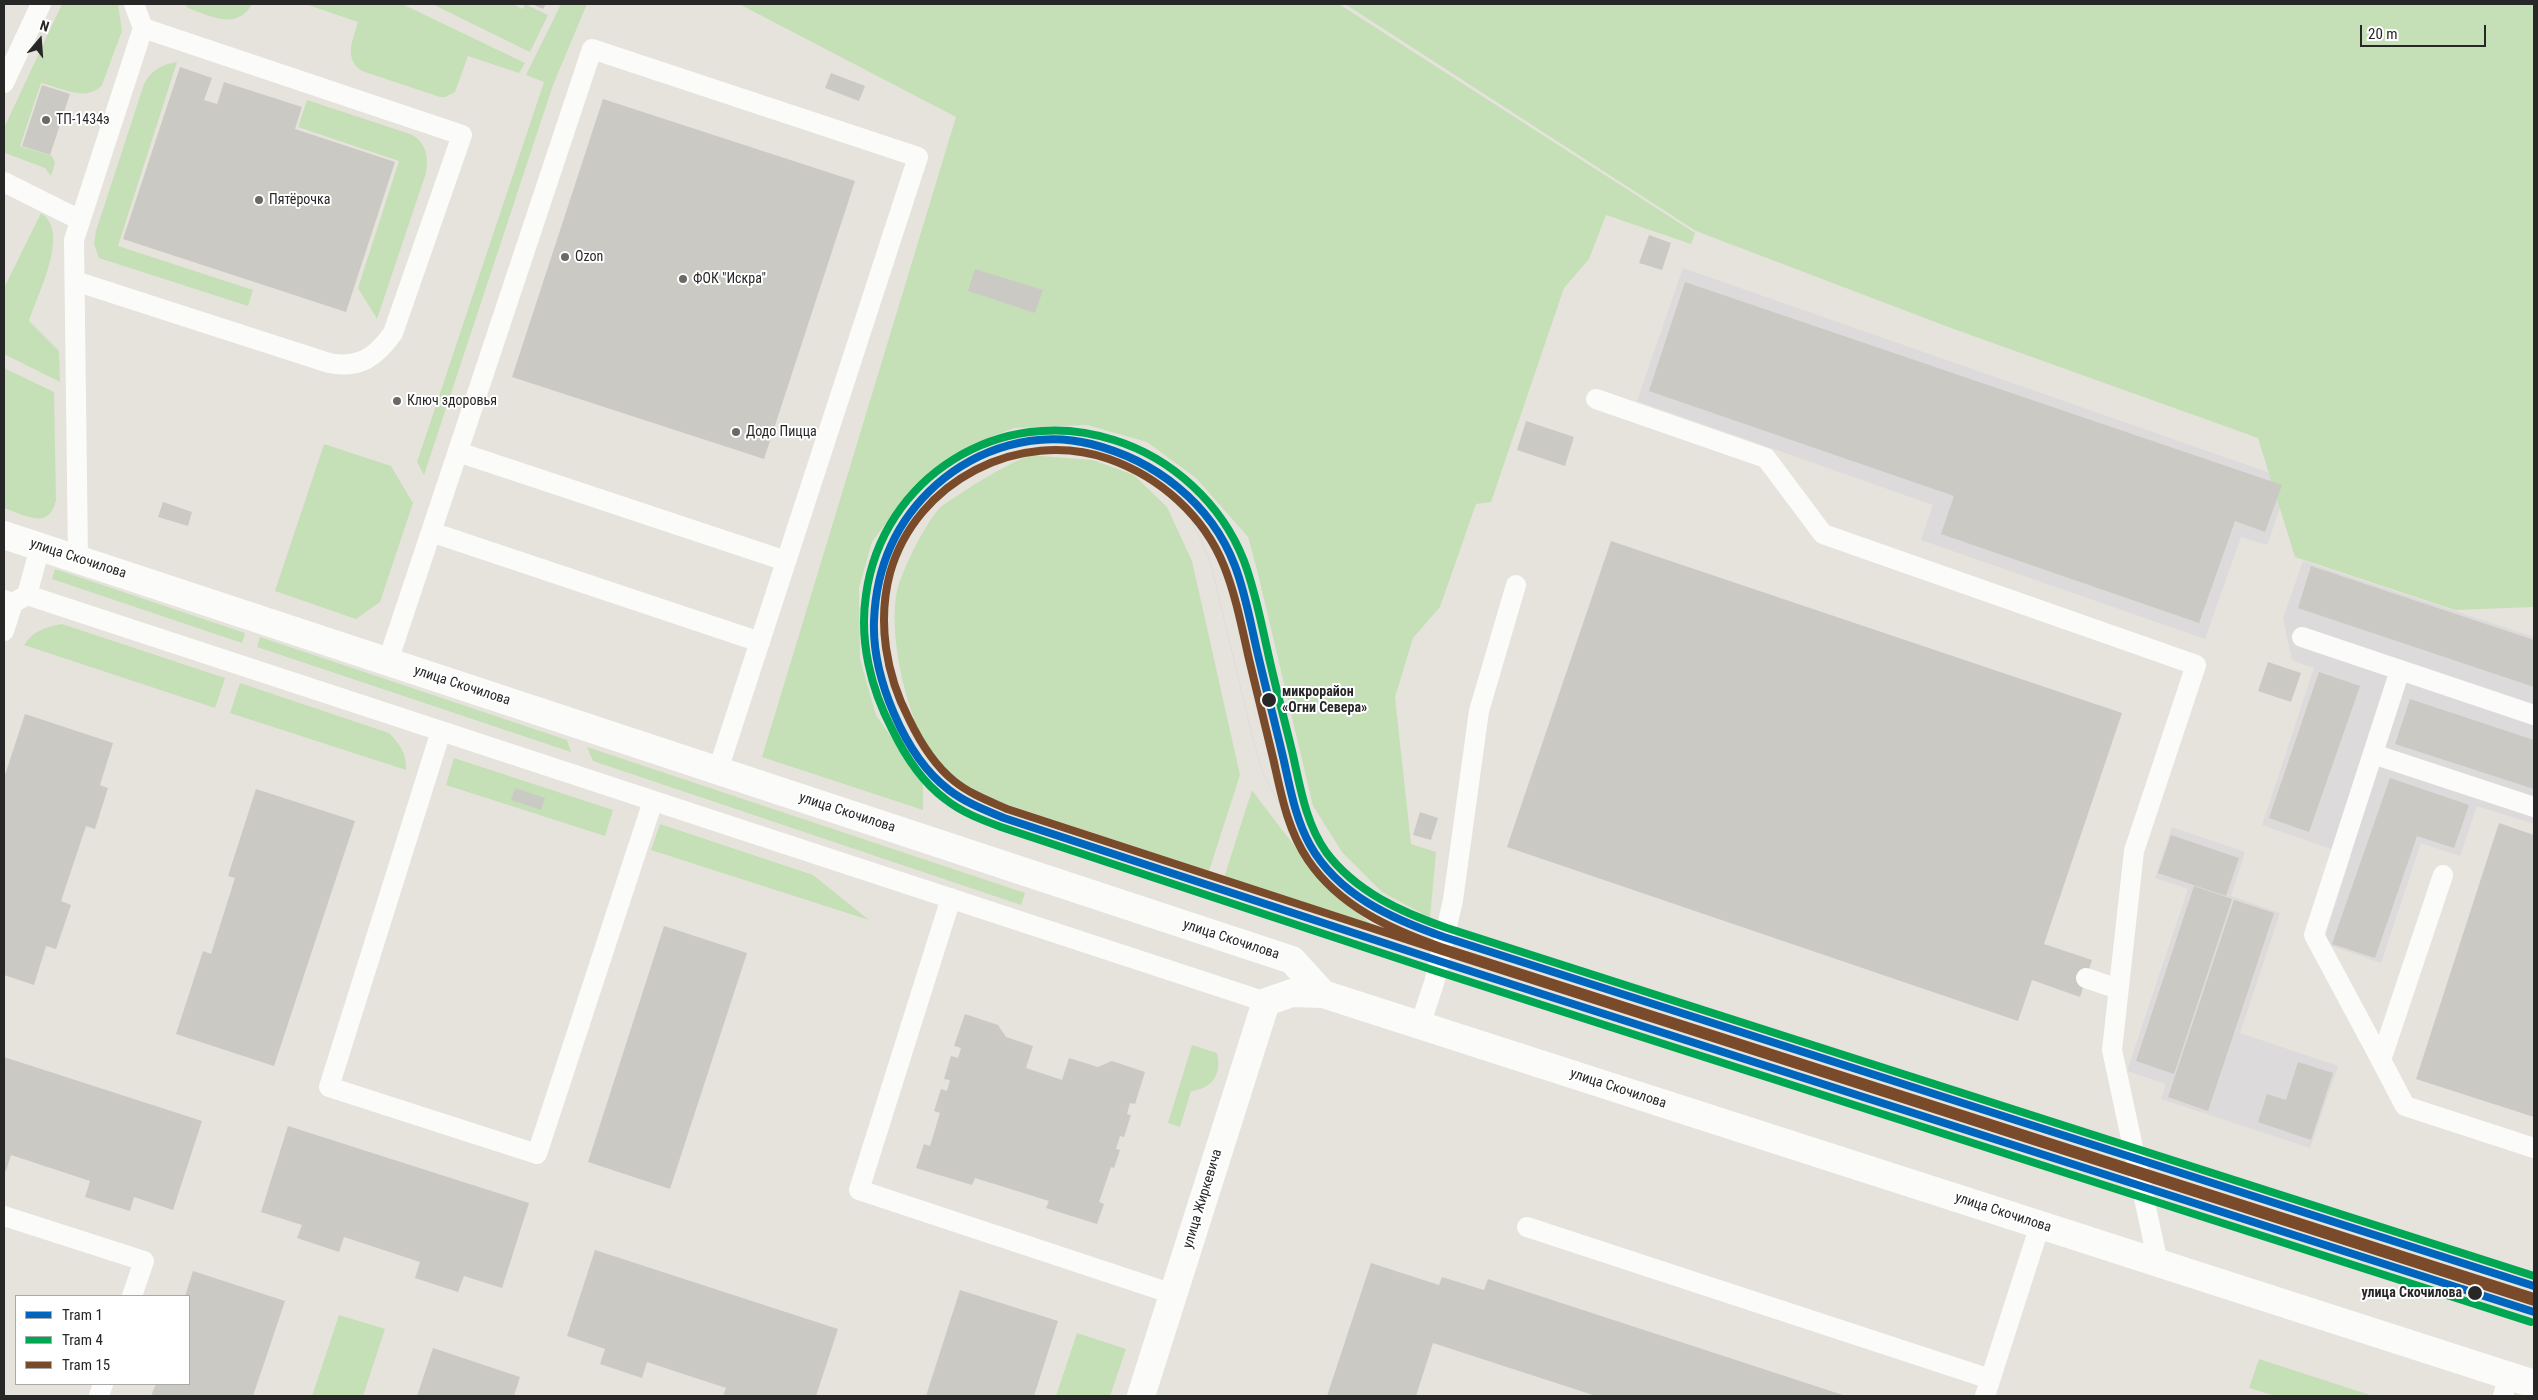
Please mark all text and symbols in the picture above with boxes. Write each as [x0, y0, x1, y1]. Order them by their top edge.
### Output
north arrow [15, 15, 65, 65]
scale bar [2363, 15, 2489, 47]
text: N [38, 17, 51, 35]
text: 20 m [2368, 25, 2398, 43]
place label: ТП-1434э [56, 112, 110, 128]
marker: ТП-1434э [40, 114, 52, 126]
place label: Пятёрочка [269, 192, 330, 208]
marker: Пятёрочка [253, 194, 265, 206]
place label: Ozon [575, 249, 603, 265]
marker: Ozon [559, 251, 571, 263]
place label: ФОК "Искра" [693, 271, 766, 287]
marker: ФОК "Искра" [677, 273, 689, 285]
place label: Ключ здоровья [407, 393, 497, 409]
marker: Ключ здоровья [391, 395, 403, 407]
place label: Додо Пицца [746, 424, 817, 440]
marker: Додо Пицца [730, 426, 742, 438]
street label: улица Скочилова [28, 535, 128, 583]
street label: улица Скочилова [412, 662, 512, 710]
place label: микрорайон «Огни Севера» [1282, 684, 1367, 716]
marker: микрорайон «Огни Севера» [1260, 691, 1278, 709]
street label: улица Скочилова [797, 789, 897, 837]
street label: улица Скочилова [1181, 916, 1281, 964]
street label: улица Скочилова [1568, 1065, 1668, 1113]
street label: улица Жиркевича [1180, 1147, 1226, 1251]
street label: улица Скочилова [1953, 1189, 2053, 1237]
marker: улица Скочилова [2466, 1284, 2484, 1302]
place label: улица Скочилова [2362, 1285, 2462, 1301]
legend [15, 1295, 190, 1385]
text: Tram 1 [62, 1306, 103, 1324]
text: Tram 4 [62, 1331, 103, 1349]
text: Tram 15 [62, 1356, 110, 1374]

